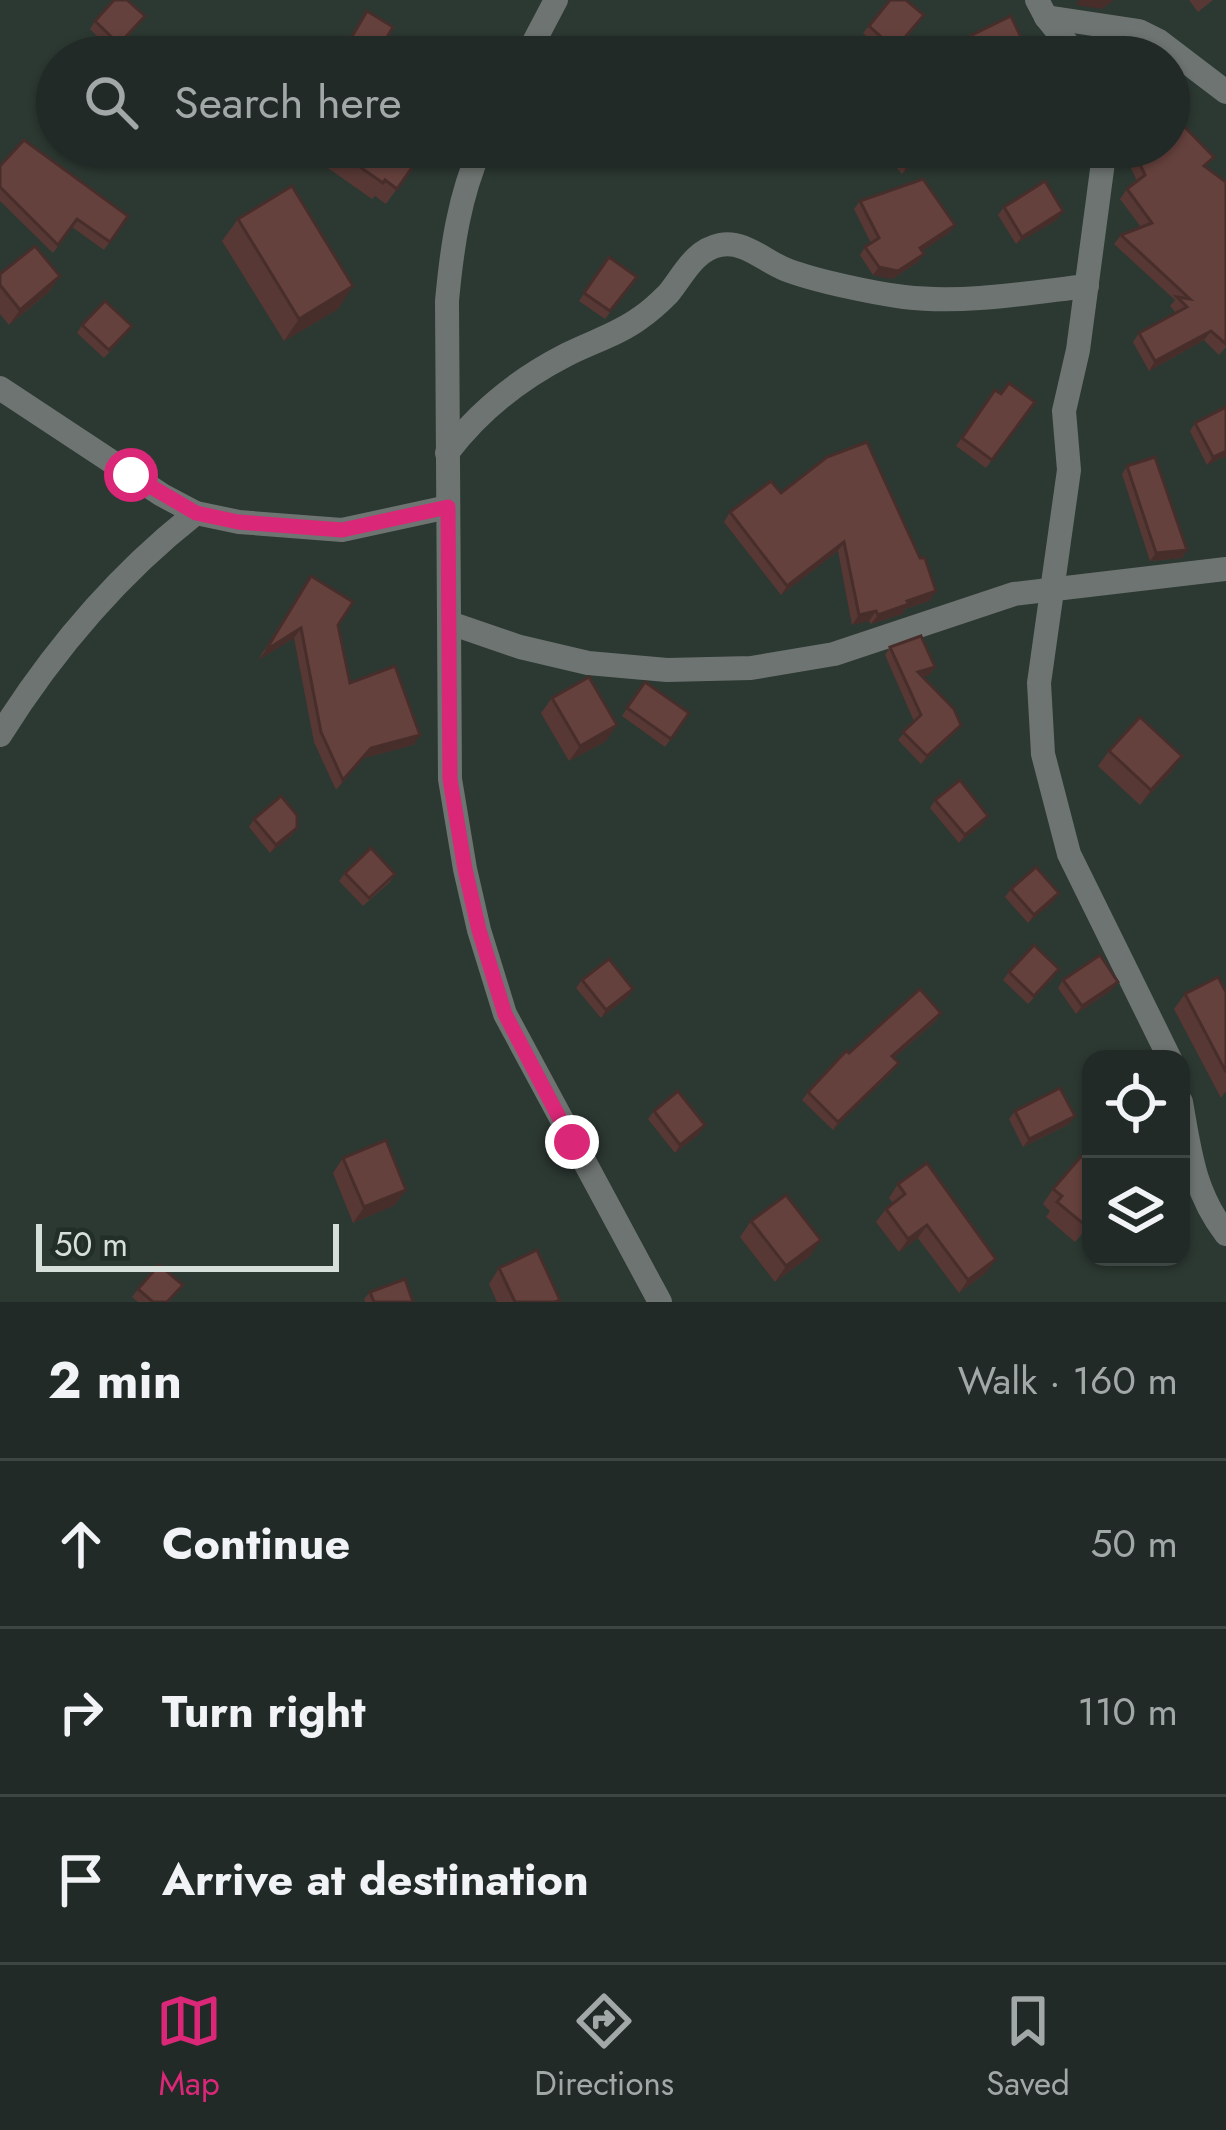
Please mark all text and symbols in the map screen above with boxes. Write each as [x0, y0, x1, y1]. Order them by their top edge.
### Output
search box [36, 36, 1190, 168]
icon: search [78, 69, 144, 135]
text: Search here [174, 70, 402, 135]
route start [104, 448, 158, 502]
map controls [1082, 1050, 1190, 1266]
button: locate [1082, 1050, 1190, 1158]
route end [545, 1115, 599, 1169]
button: layers [1082, 1158, 1190, 1266]
scale bar [36, 1218, 339, 1271]
text: 50 m [54, 1221, 128, 1268]
text: 2 min [48, 1343, 182, 1417]
text: Walk · 160 m [958, 1352, 1178, 1409]
icon: ahead [48, 1511, 114, 1577]
text: Continue [162, 1511, 350, 1576]
text: 50 m [1090, 1515, 1178, 1572]
icon: right [48, 1679, 114, 1745]
text: Turn right [162, 1679, 366, 1744]
text: 110 m [1077, 1683, 1178, 1740]
icon: arrive [48, 1847, 114, 1913]
text: Arrive at destination [162, 1847, 589, 1912]
tab: Map [156, 1988, 222, 2107]
tab: Directions [534, 1988, 674, 2107]
tab: Saved [986, 1988, 1070, 2107]

